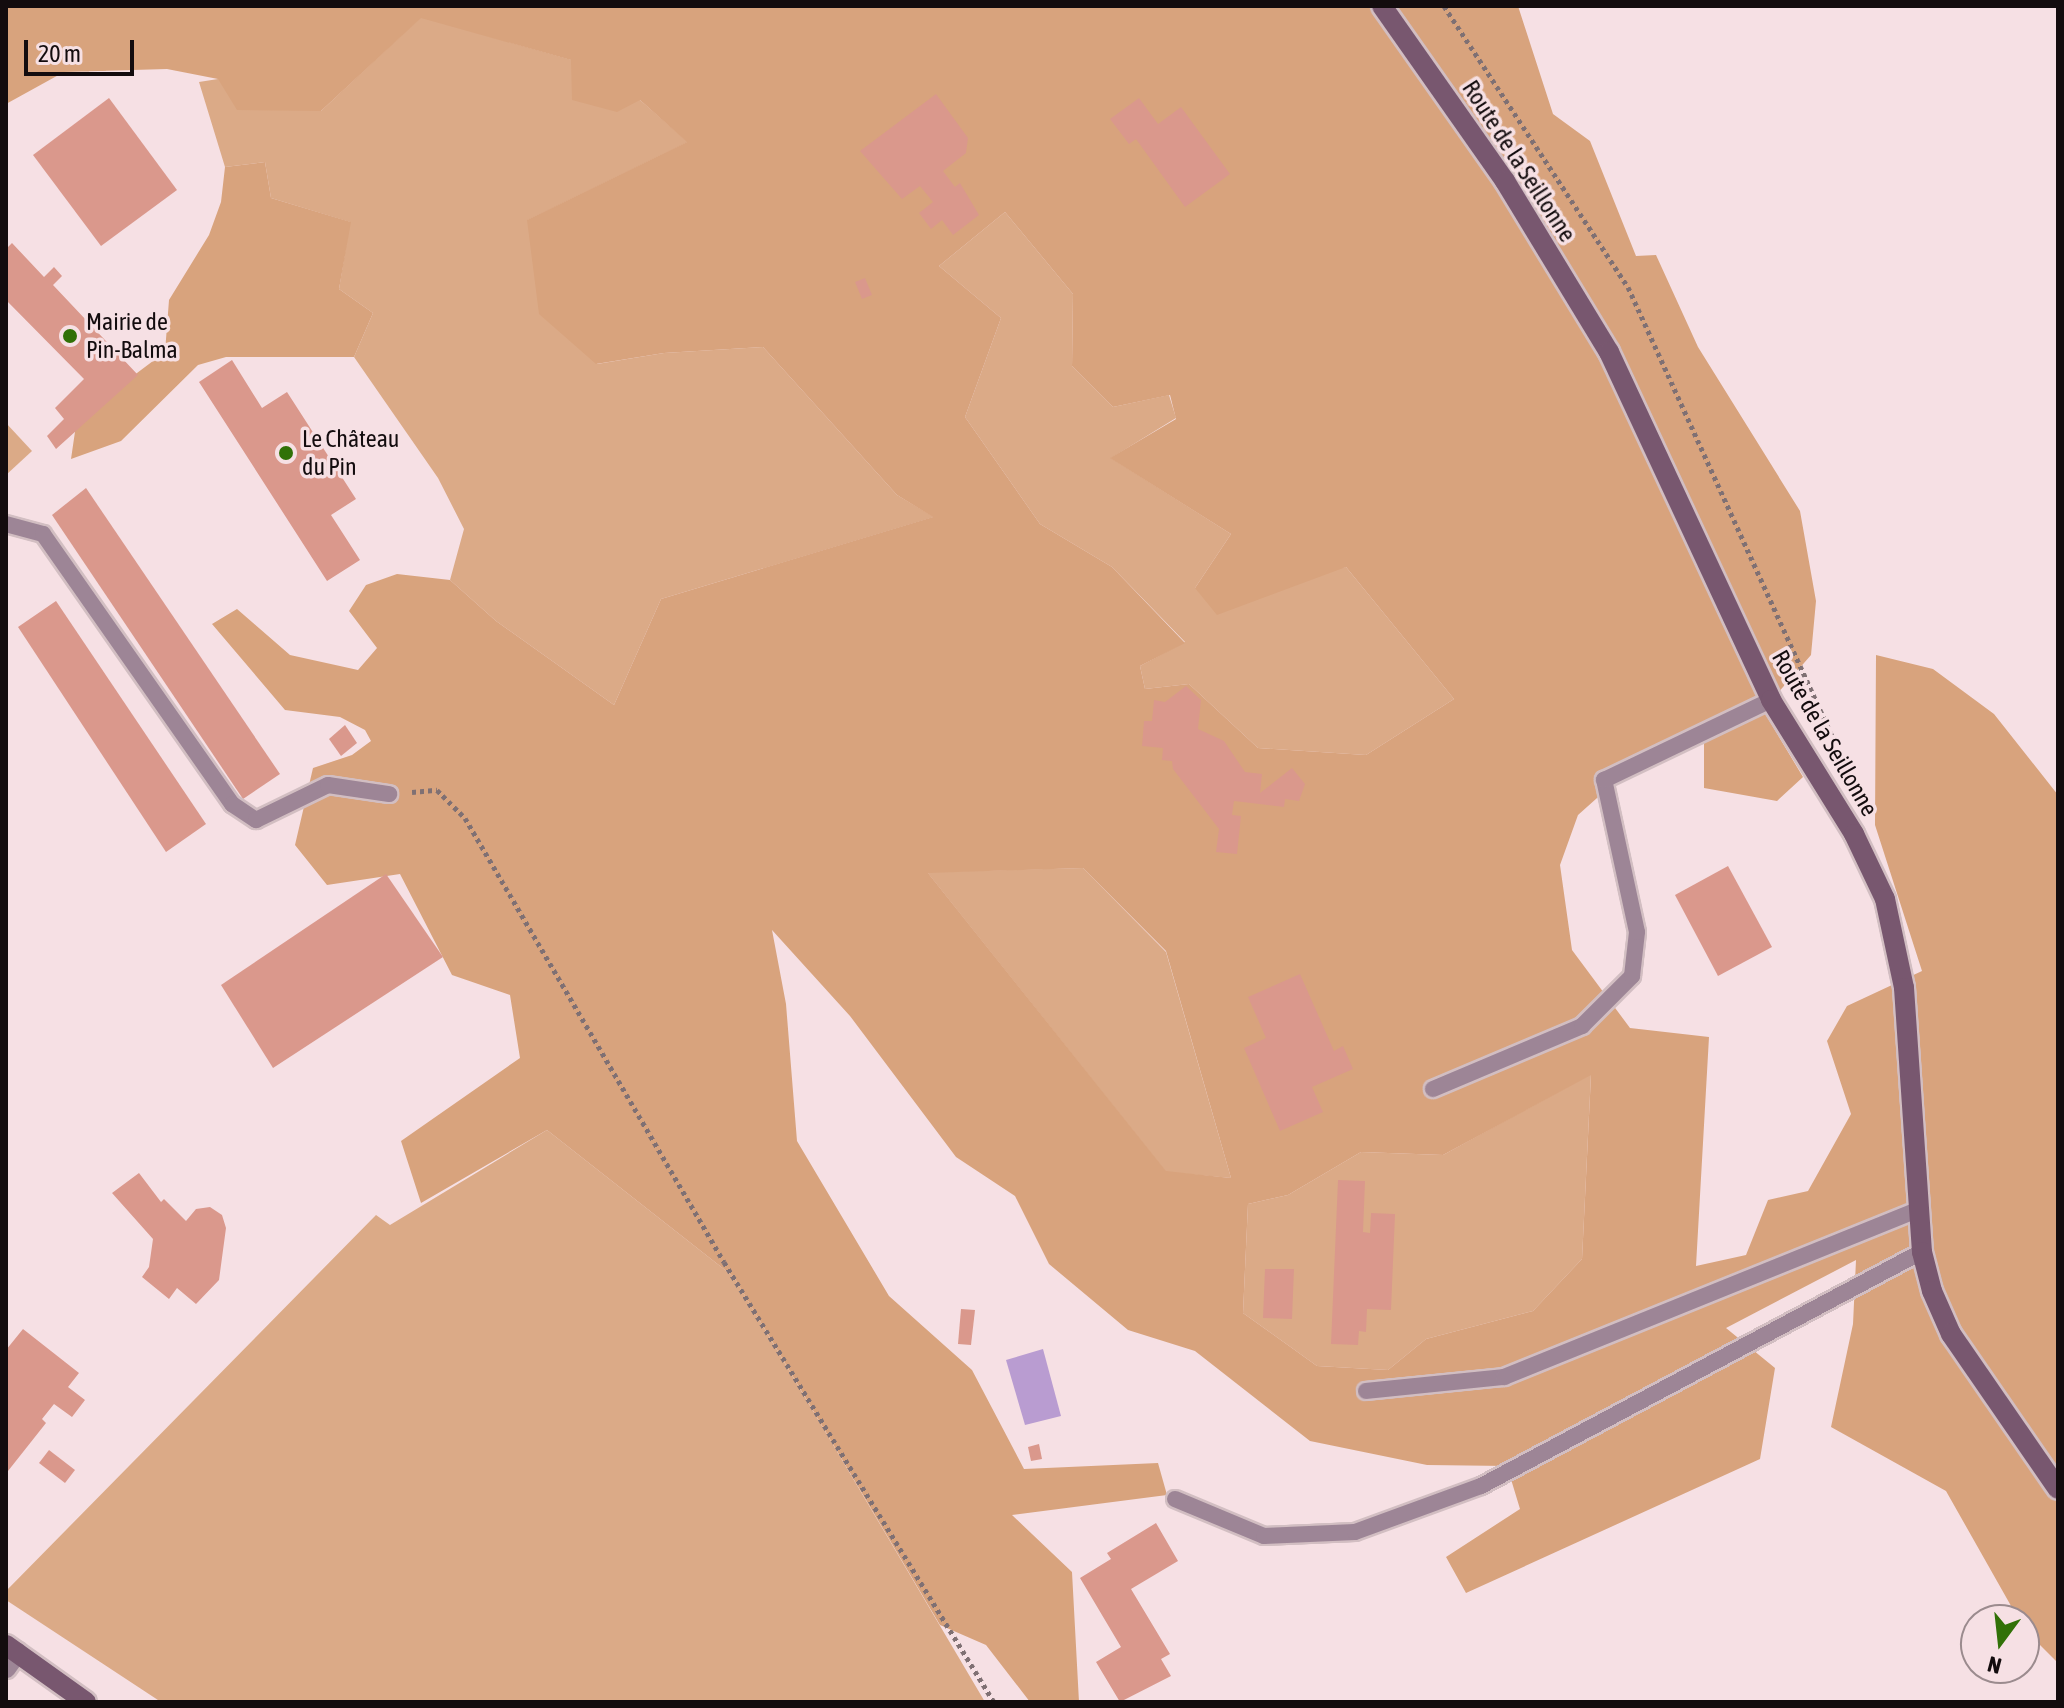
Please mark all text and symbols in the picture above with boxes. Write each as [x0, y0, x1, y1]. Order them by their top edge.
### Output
scale bar [28, 24, 138, 74]
text: 20 m [38, 40, 81, 67]
street label: Route de la Seillonne [1456, 75, 1582, 247]
place label: Mairie de Pin-Balma [86, 308, 178, 364]
marker: Mairie de Pin-Balma [61, 327, 79, 345]
place label: Le Château du Pin [302, 425, 399, 481]
marker: Le Château du Pin [277, 444, 295, 462]
street label: Route de la Seillonne [1766, 645, 1884, 821]
north arrow [1960, 1604, 2040, 1684]
text: N [1985, 1651, 2004, 1679]

